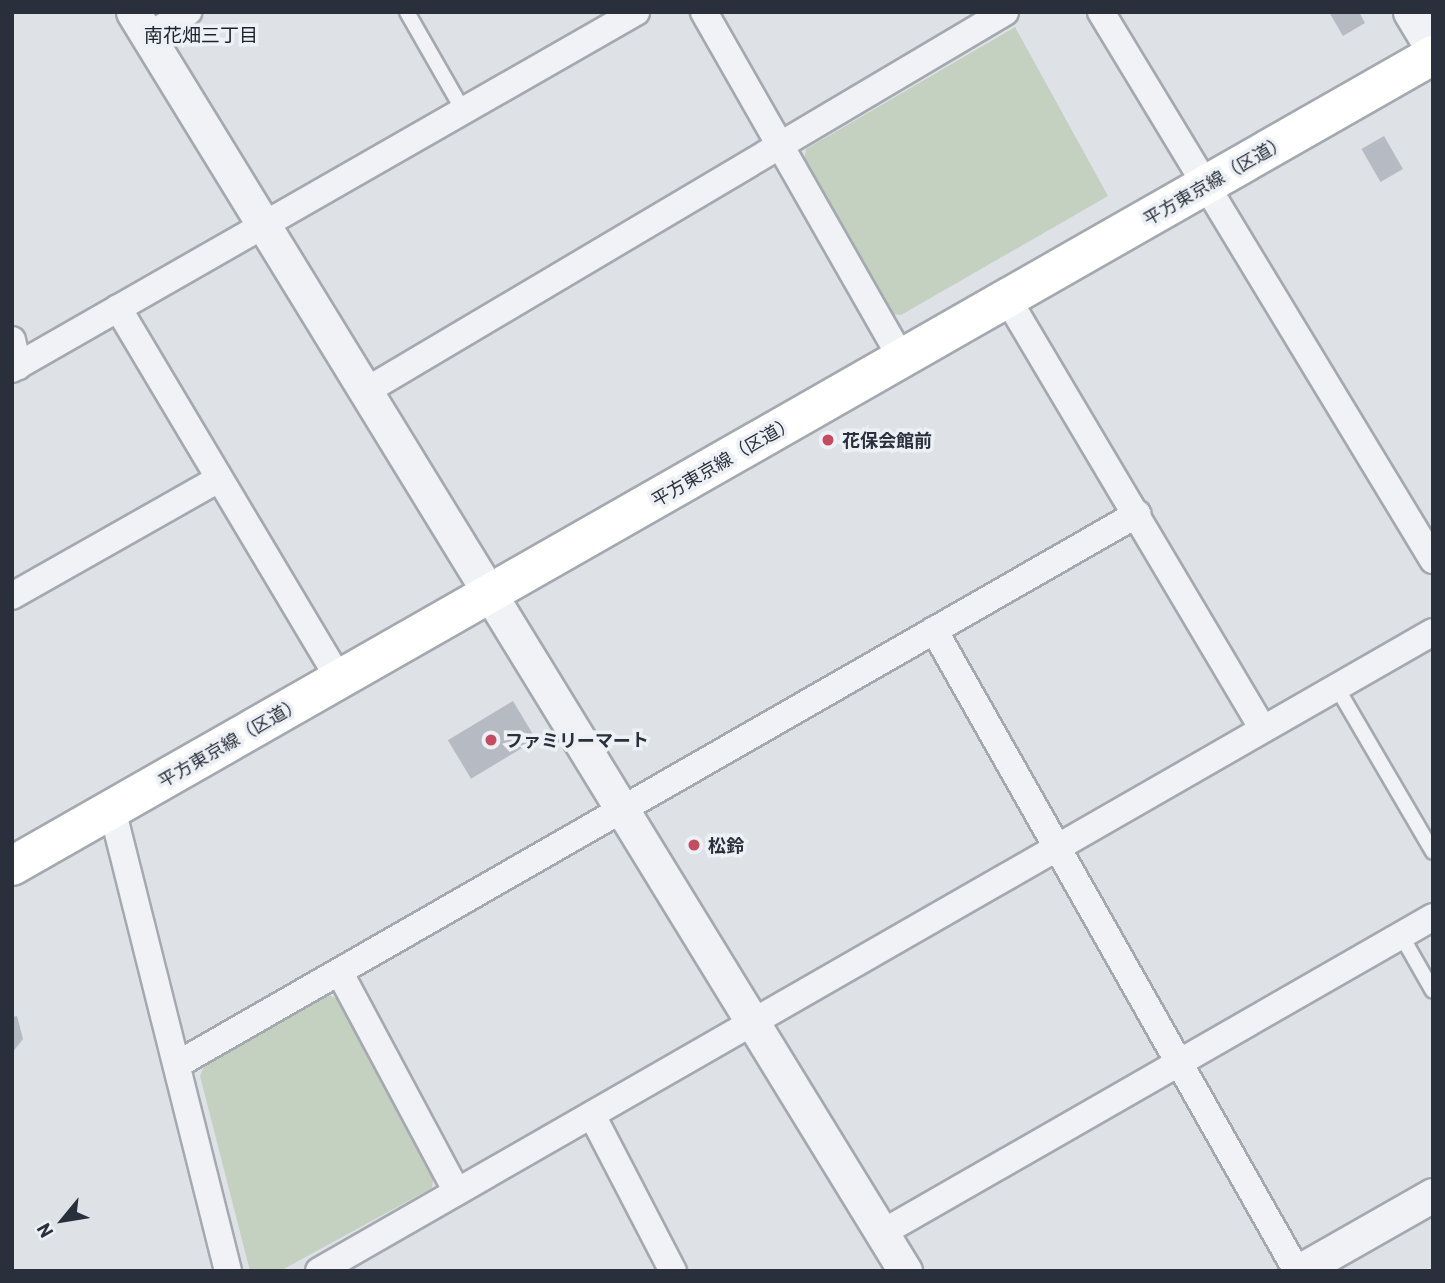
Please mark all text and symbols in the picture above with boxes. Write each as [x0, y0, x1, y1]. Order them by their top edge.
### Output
district label: 南花畑三丁目 [144, 24, 258, 46]
street label: 平方東京線（区道） [1139, 130, 1291, 230]
street label: 平方東京線（区道） [647, 411, 799, 511]
place label: 花保会館前 [842, 429, 932, 451]
marker: 花保会館前 [820, 432, 836, 448]
street label: 平方東京線（区道） [154, 692, 306, 792]
place label: ファミリーマート [505, 729, 649, 751]
marker: ファミリーマート [483, 732, 499, 748]
place label: 松鈴 [708, 834, 744, 856]
marker: 松鈴 [686, 837, 702, 853]
north arrow [28, 1185, 98, 1255]
text: N [31, 1220, 58, 1242]

